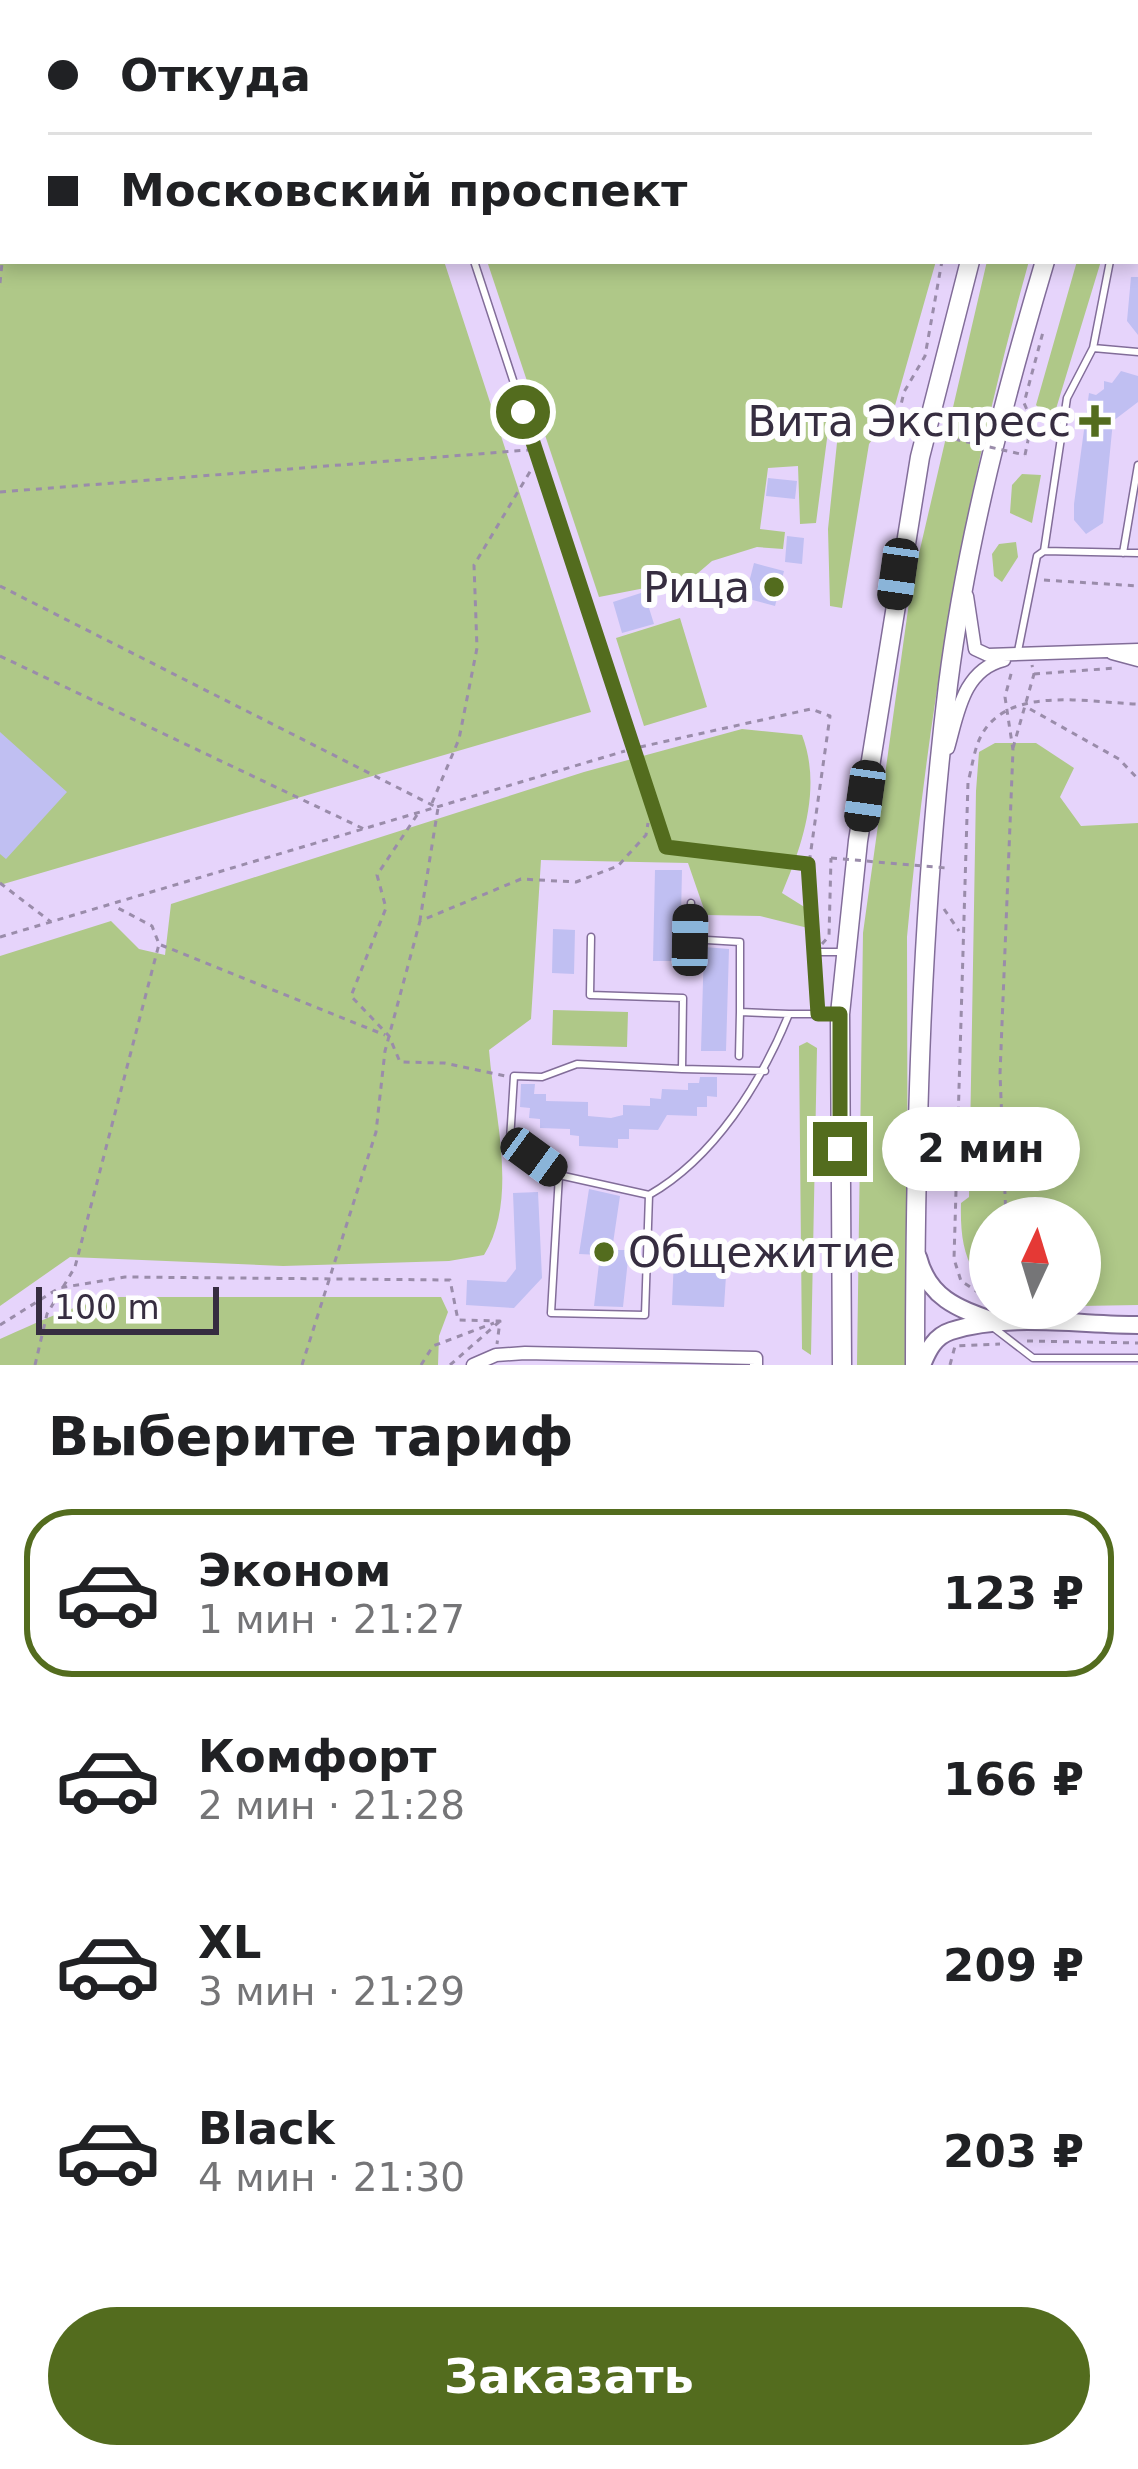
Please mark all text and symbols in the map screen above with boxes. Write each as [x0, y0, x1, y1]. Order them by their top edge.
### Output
text: Откуда [120, 49, 311, 102]
text: Московский проспект [120, 164, 687, 217]
route start [496, 385, 550, 439]
place label: Вита Экспресс [747, 397, 1071, 446]
marker: Вита Экспресс [1082, 408, 1108, 434]
car [875, 536, 921, 612]
place label: Рица [643, 563, 750, 612]
marker: Рица [761, 574, 787, 600]
car [842, 758, 888, 834]
car [671, 904, 709, 976]
callout: 2 мин [882, 1107, 1080, 1191]
car [494, 1121, 574, 1193]
route end [813, 1122, 867, 1176]
text: 2 мин [918, 1126, 1044, 1171]
north arrow [969, 1197, 1101, 1329]
map controls [969, 1197, 1101, 1329]
place label: Общежитие [628, 1228, 895, 1277]
marker: Общежитие [591, 1239, 617, 1265]
scale bar [36, 1281, 219, 1334]
text: 100 m [54, 1288, 160, 1327]
text: Выберите тариф [48, 1405, 573, 1468]
icon: car [54, 1539, 162, 1647]
text: Эконом [198, 1544, 391, 1597]
text: 123 ₽ [943, 1567, 1084, 1620]
text: 1 мин · 21:27 [198, 1597, 465, 1642]
icon: car [54, 1725, 162, 1833]
text: Комфорт [198, 1730, 436, 1783]
text: 166 ₽ [943, 1753, 1084, 1806]
text: 2 мин · 21:28 [198, 1783, 465, 1828]
icon: car [54, 1911, 162, 2019]
text: XL [198, 1916, 261, 1969]
text: 209 ₽ [943, 1939, 1084, 1992]
text: 3 мин · 21:29 [198, 1969, 465, 2014]
icon: car [54, 2097, 162, 2205]
text: Black [198, 2102, 335, 2155]
text: 203 ₽ [943, 2125, 1084, 2178]
text: 4 мин · 21:30 [198, 2155, 465, 2200]
button: Заказать [48, 2307, 1090, 2445]

